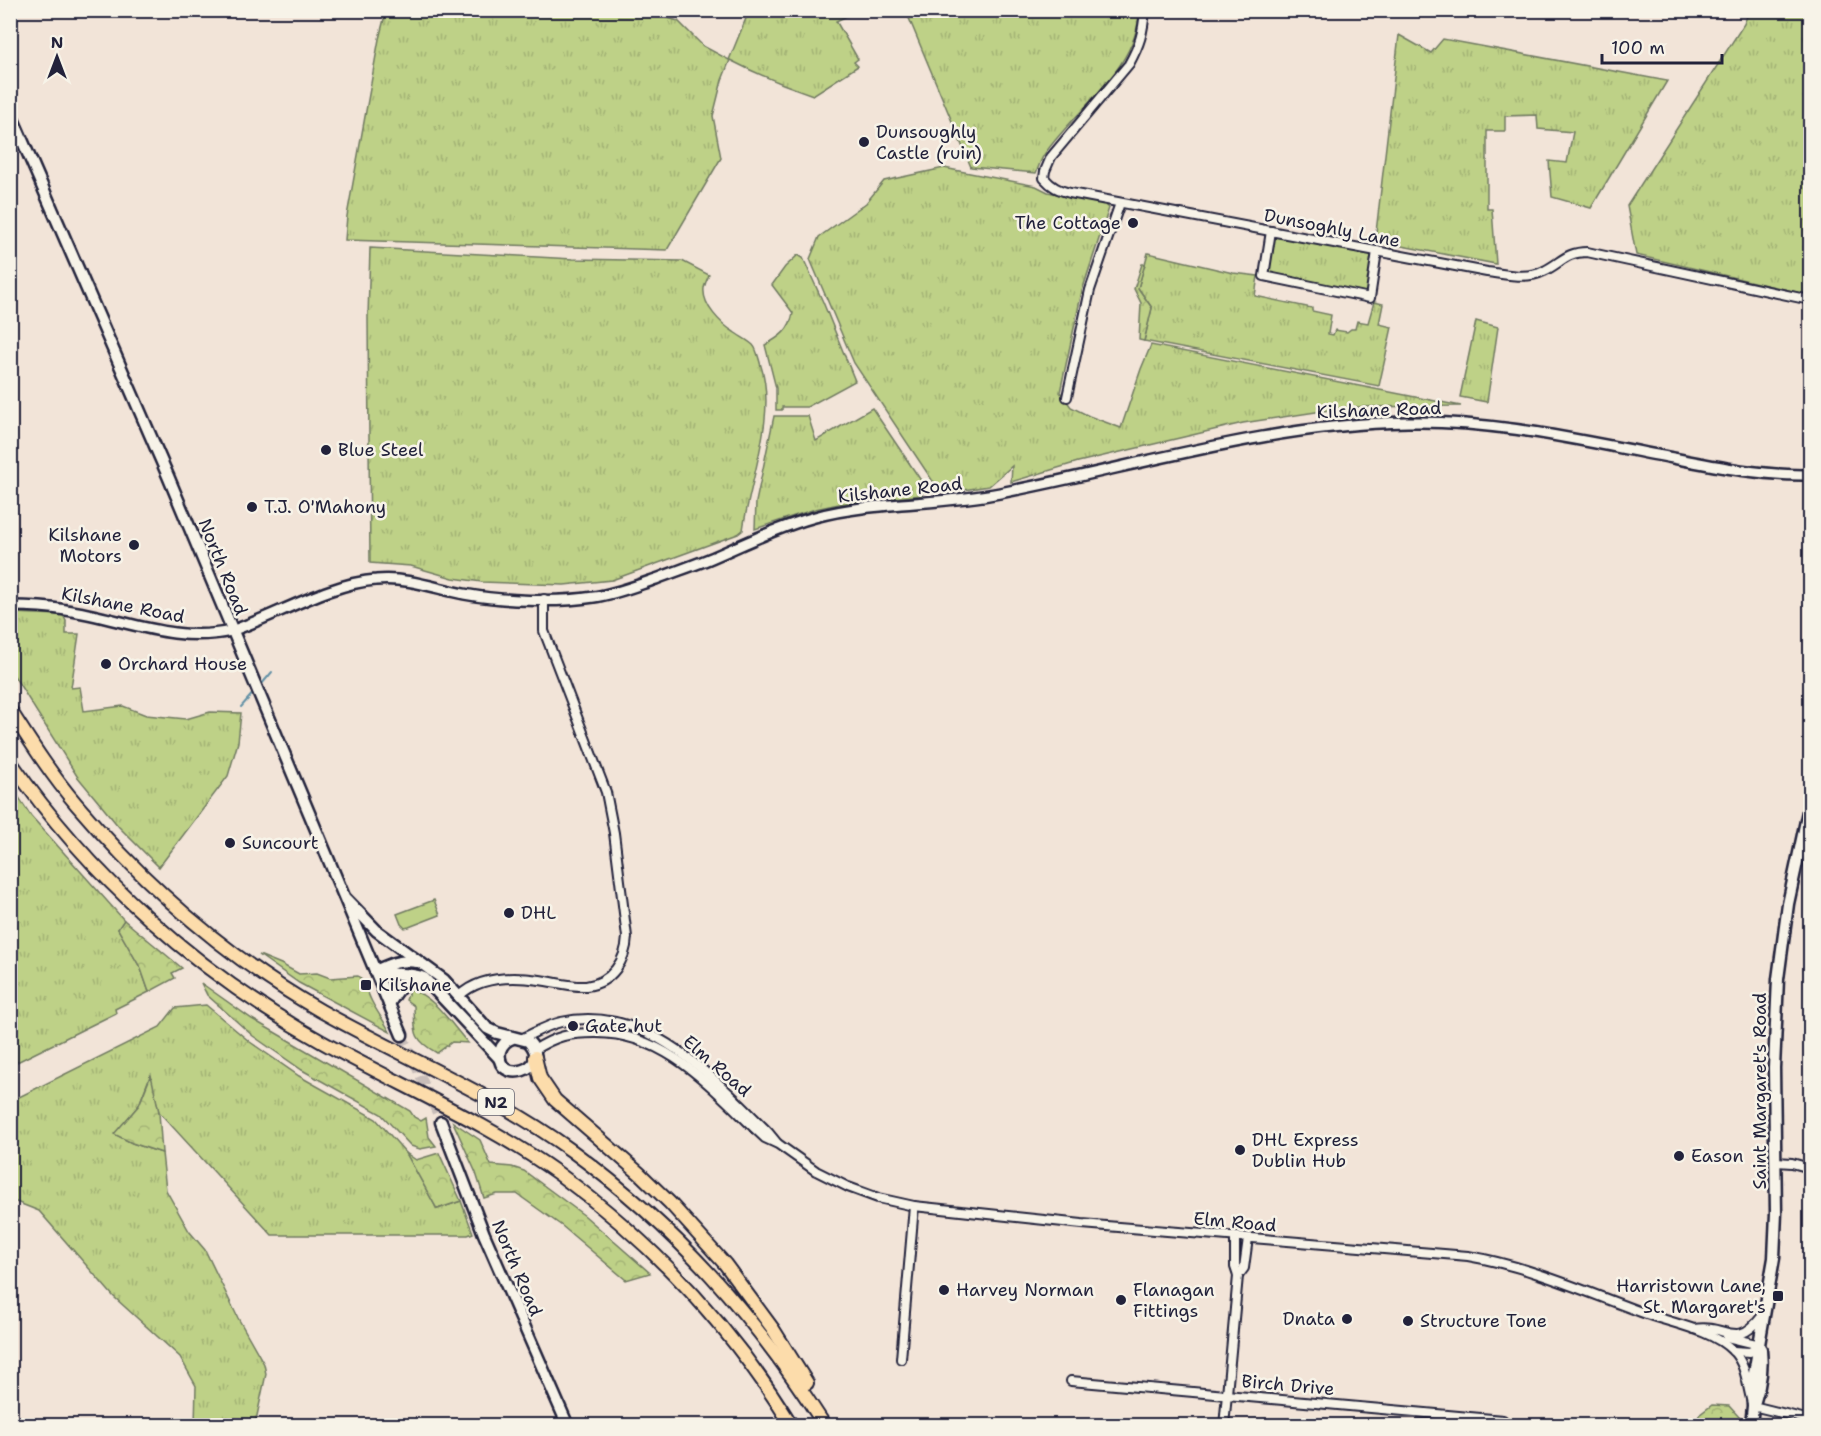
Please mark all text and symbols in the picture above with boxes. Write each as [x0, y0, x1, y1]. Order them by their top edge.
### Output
north arrow [27, 27, 87, 87]
scale bar [1602, 27, 1722, 65]
text: N [51, 32, 63, 53]
text: 100 m [1611, 36, 1665, 60]
place label: Dunsoughly Castle (ruin) [876, 120, 982, 165]
marker: Dunsoughly Castle (ruin) [857, 135, 871, 149]
street label: Dunsoghly Lane [1262, 203, 1402, 253]
place label: The Cottage [1015, 211, 1121, 235]
marker: The Cottage [1126, 216, 1140, 230]
street label: Kilshane Road [1316, 396, 1442, 424]
place label: Blue Steel [338, 438, 424, 462]
marker: Blue Steel [319, 443, 333, 457]
street label: Kilshane Road [837, 472, 963, 508]
place label: T.J. O'Mahony [264, 495, 386, 519]
marker: T.J. O'Mahony [245, 500, 259, 514]
street label: North Road [193, 515, 253, 619]
place label: Kilshane Motors [48, 523, 122, 568]
marker: Kilshane Motors [127, 538, 141, 552]
street label: Kilshane Road [59, 581, 187, 629]
place label: Orchard House [118, 652, 247, 676]
marker: Orchard House [99, 657, 113, 671]
place label: Suncourt [242, 831, 319, 855]
marker: Suncourt [223, 836, 237, 850]
place label: DHL [521, 901, 556, 925]
marker: DHL [502, 906, 516, 920]
place label: Kilshane [378, 973, 452, 997]
marker: Kilshane [359, 978, 373, 992]
street label: Saint Margaret's Road [1748, 993, 1772, 1189]
place label: Gate hut [585, 1014, 662, 1038]
marker: Gate hut [566, 1019, 580, 1033]
street label: Elm Road [678, 1030, 756, 1102]
road number: N2 [478, 1089, 514, 1115]
place label: DHL Express Dublin Hub [1252, 1128, 1359, 1173]
marker: DHL Express Dublin Hub [1233, 1143, 1247, 1157]
place label: Eason [1691, 1144, 1744, 1168]
marker: Eason [1672, 1149, 1686, 1163]
street label: Elm Road [1192, 1206, 1278, 1238]
street label: North Road [486, 1216, 548, 1320]
place label: Harristown Lane, St. Margaret's [1616, 1274, 1766, 1319]
place label: Harvey Norman [956, 1278, 1094, 1302]
place label: Flanagan Fittings [1133, 1278, 1214, 1323]
marker: Harvey Norman [937, 1283, 951, 1297]
marker: Harristown Lane, St. Margaret's [1771, 1289, 1785, 1303]
marker: Flanagan Fittings [1114, 1293, 1128, 1307]
place label: Dnata [1283, 1307, 1335, 1331]
place label: Structure Tone [1420, 1309, 1547, 1333]
marker: Dnata [1340, 1312, 1354, 1326]
marker: Structure Tone [1401, 1314, 1415, 1328]
street label: Birch Drive [1240, 1369, 1336, 1401]

